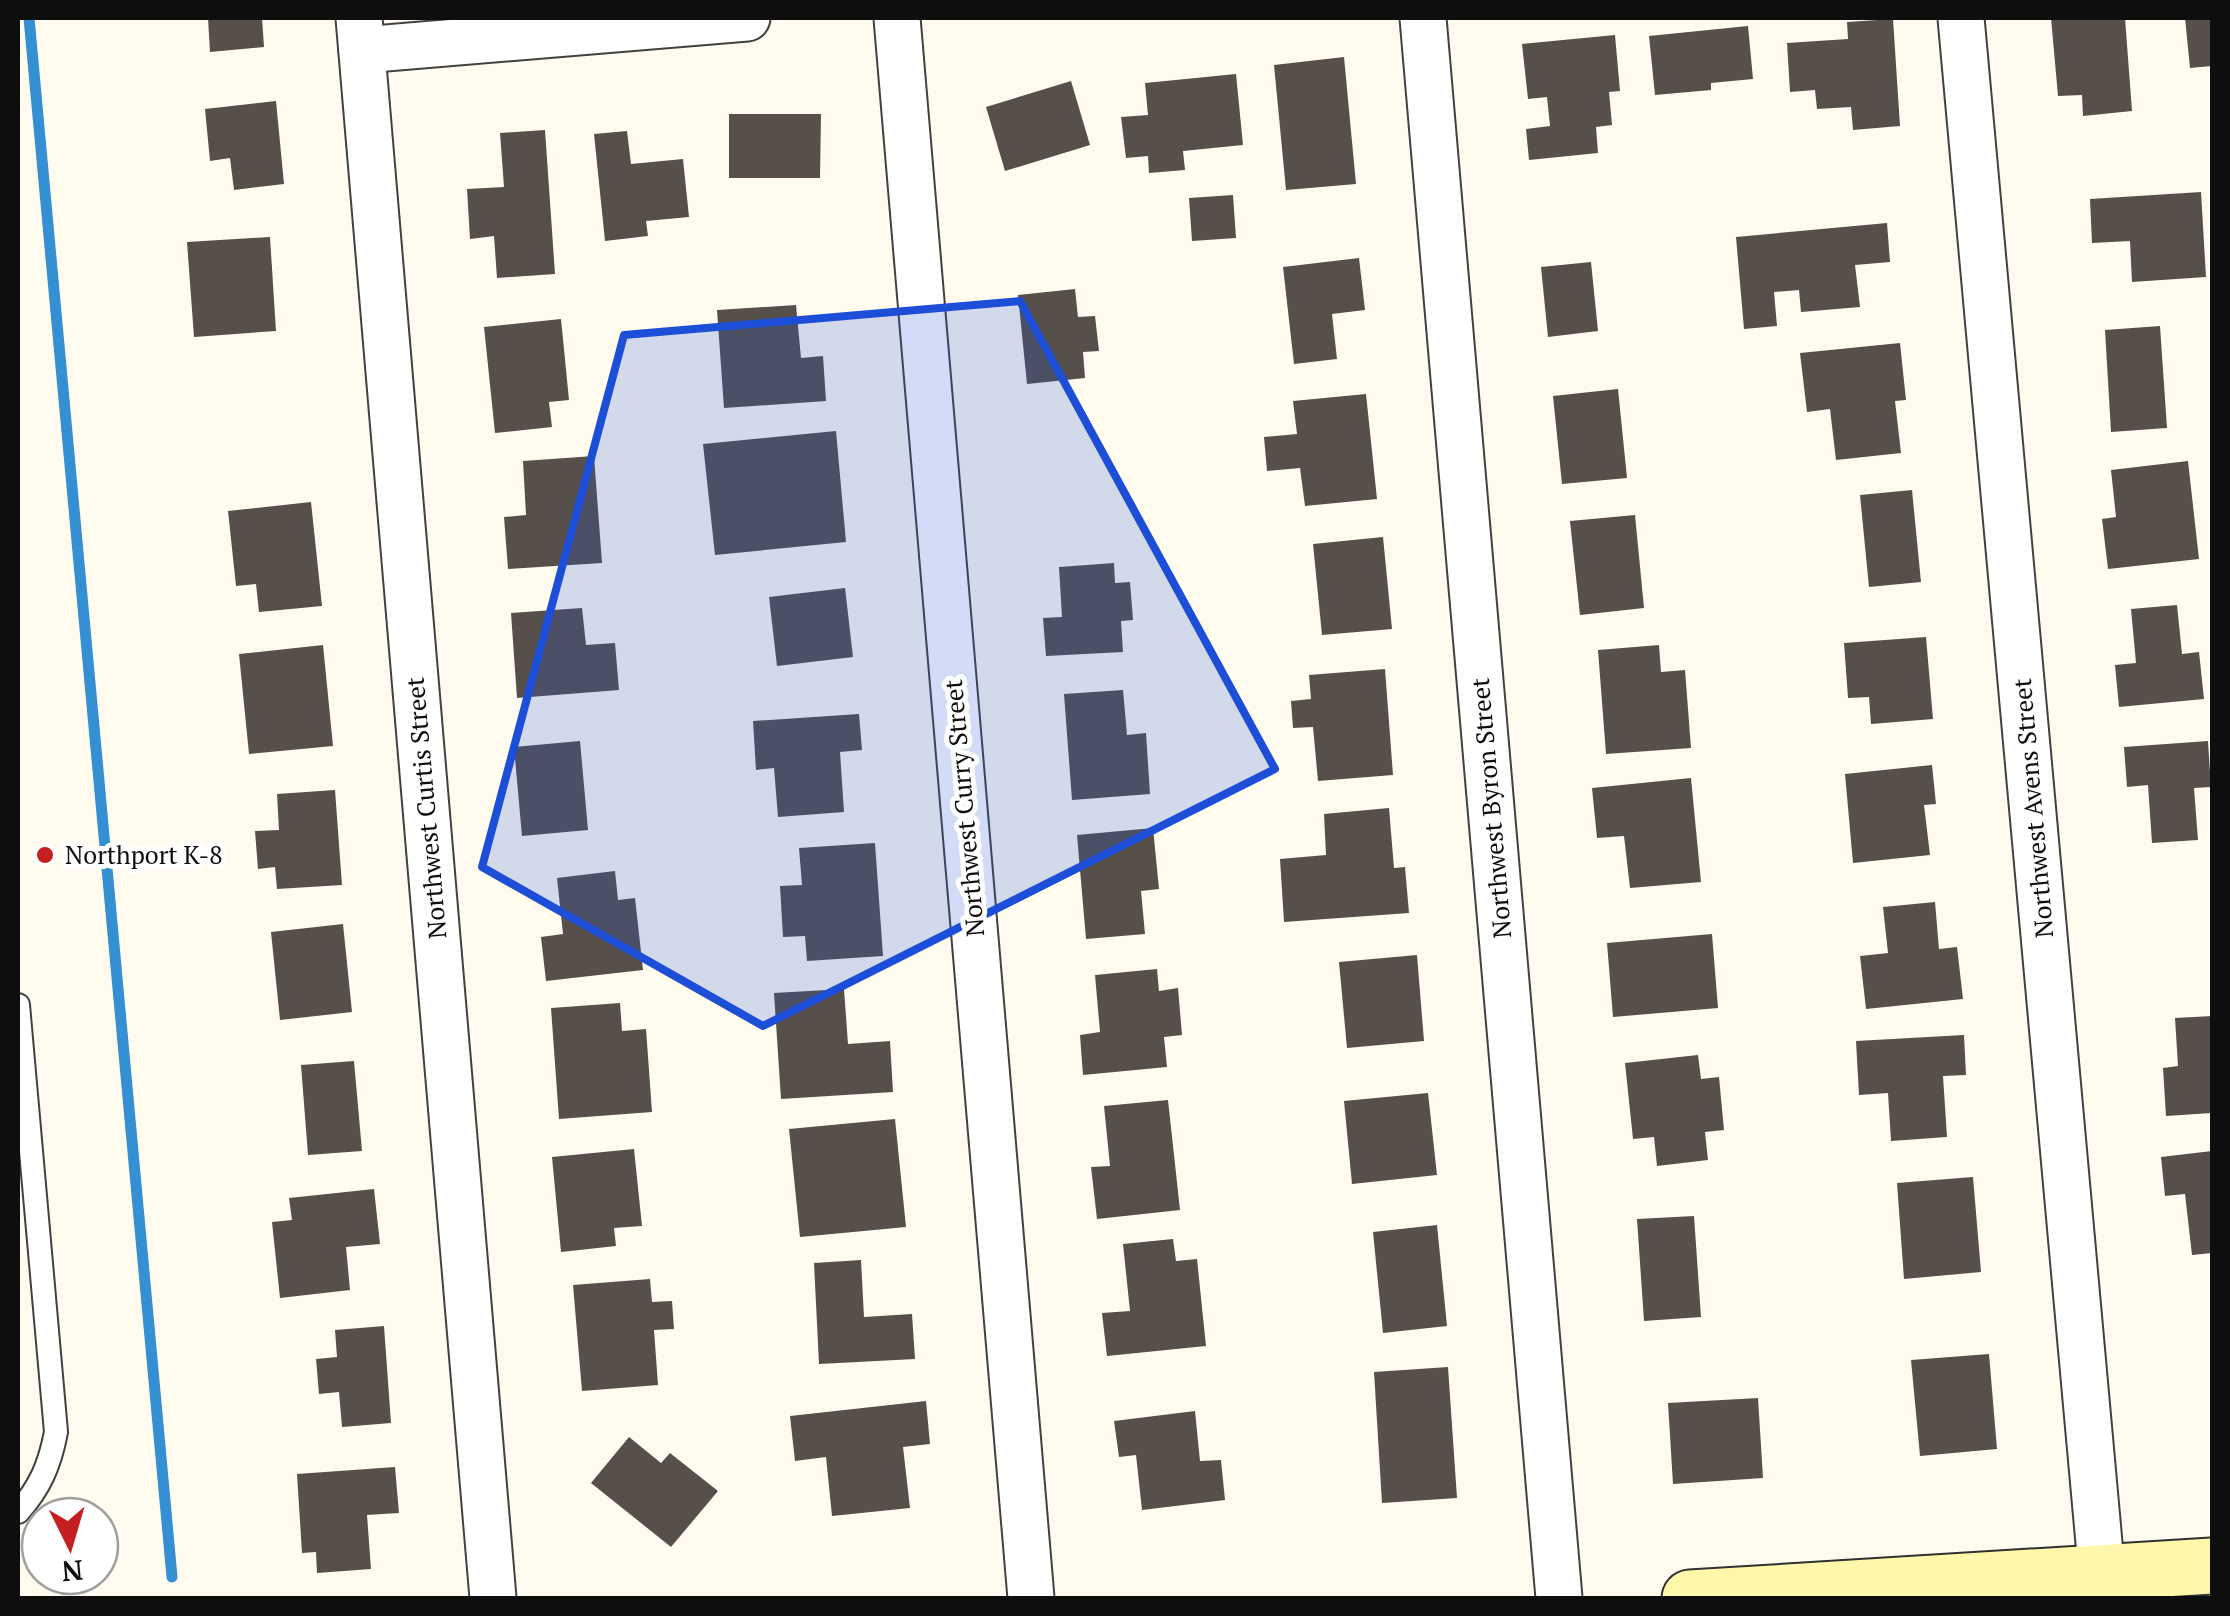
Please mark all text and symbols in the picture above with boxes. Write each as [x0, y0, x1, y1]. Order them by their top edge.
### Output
street label: Northwest Curtis Street [398, 676, 453, 940]
street label: Northwest Byron Street [1463, 676, 1518, 940]
street label: Northwest Avens Street [2005, 677, 2060, 939]
street label: Northwest Curry Street [936, 678, 991, 938]
place label: Northport K-8 [65, 838, 223, 871]
marker: Northport K-8 [34, 844, 56, 866]
north arrow [20, 1496, 120, 1596]
text: N [60, 1552, 84, 1591]

